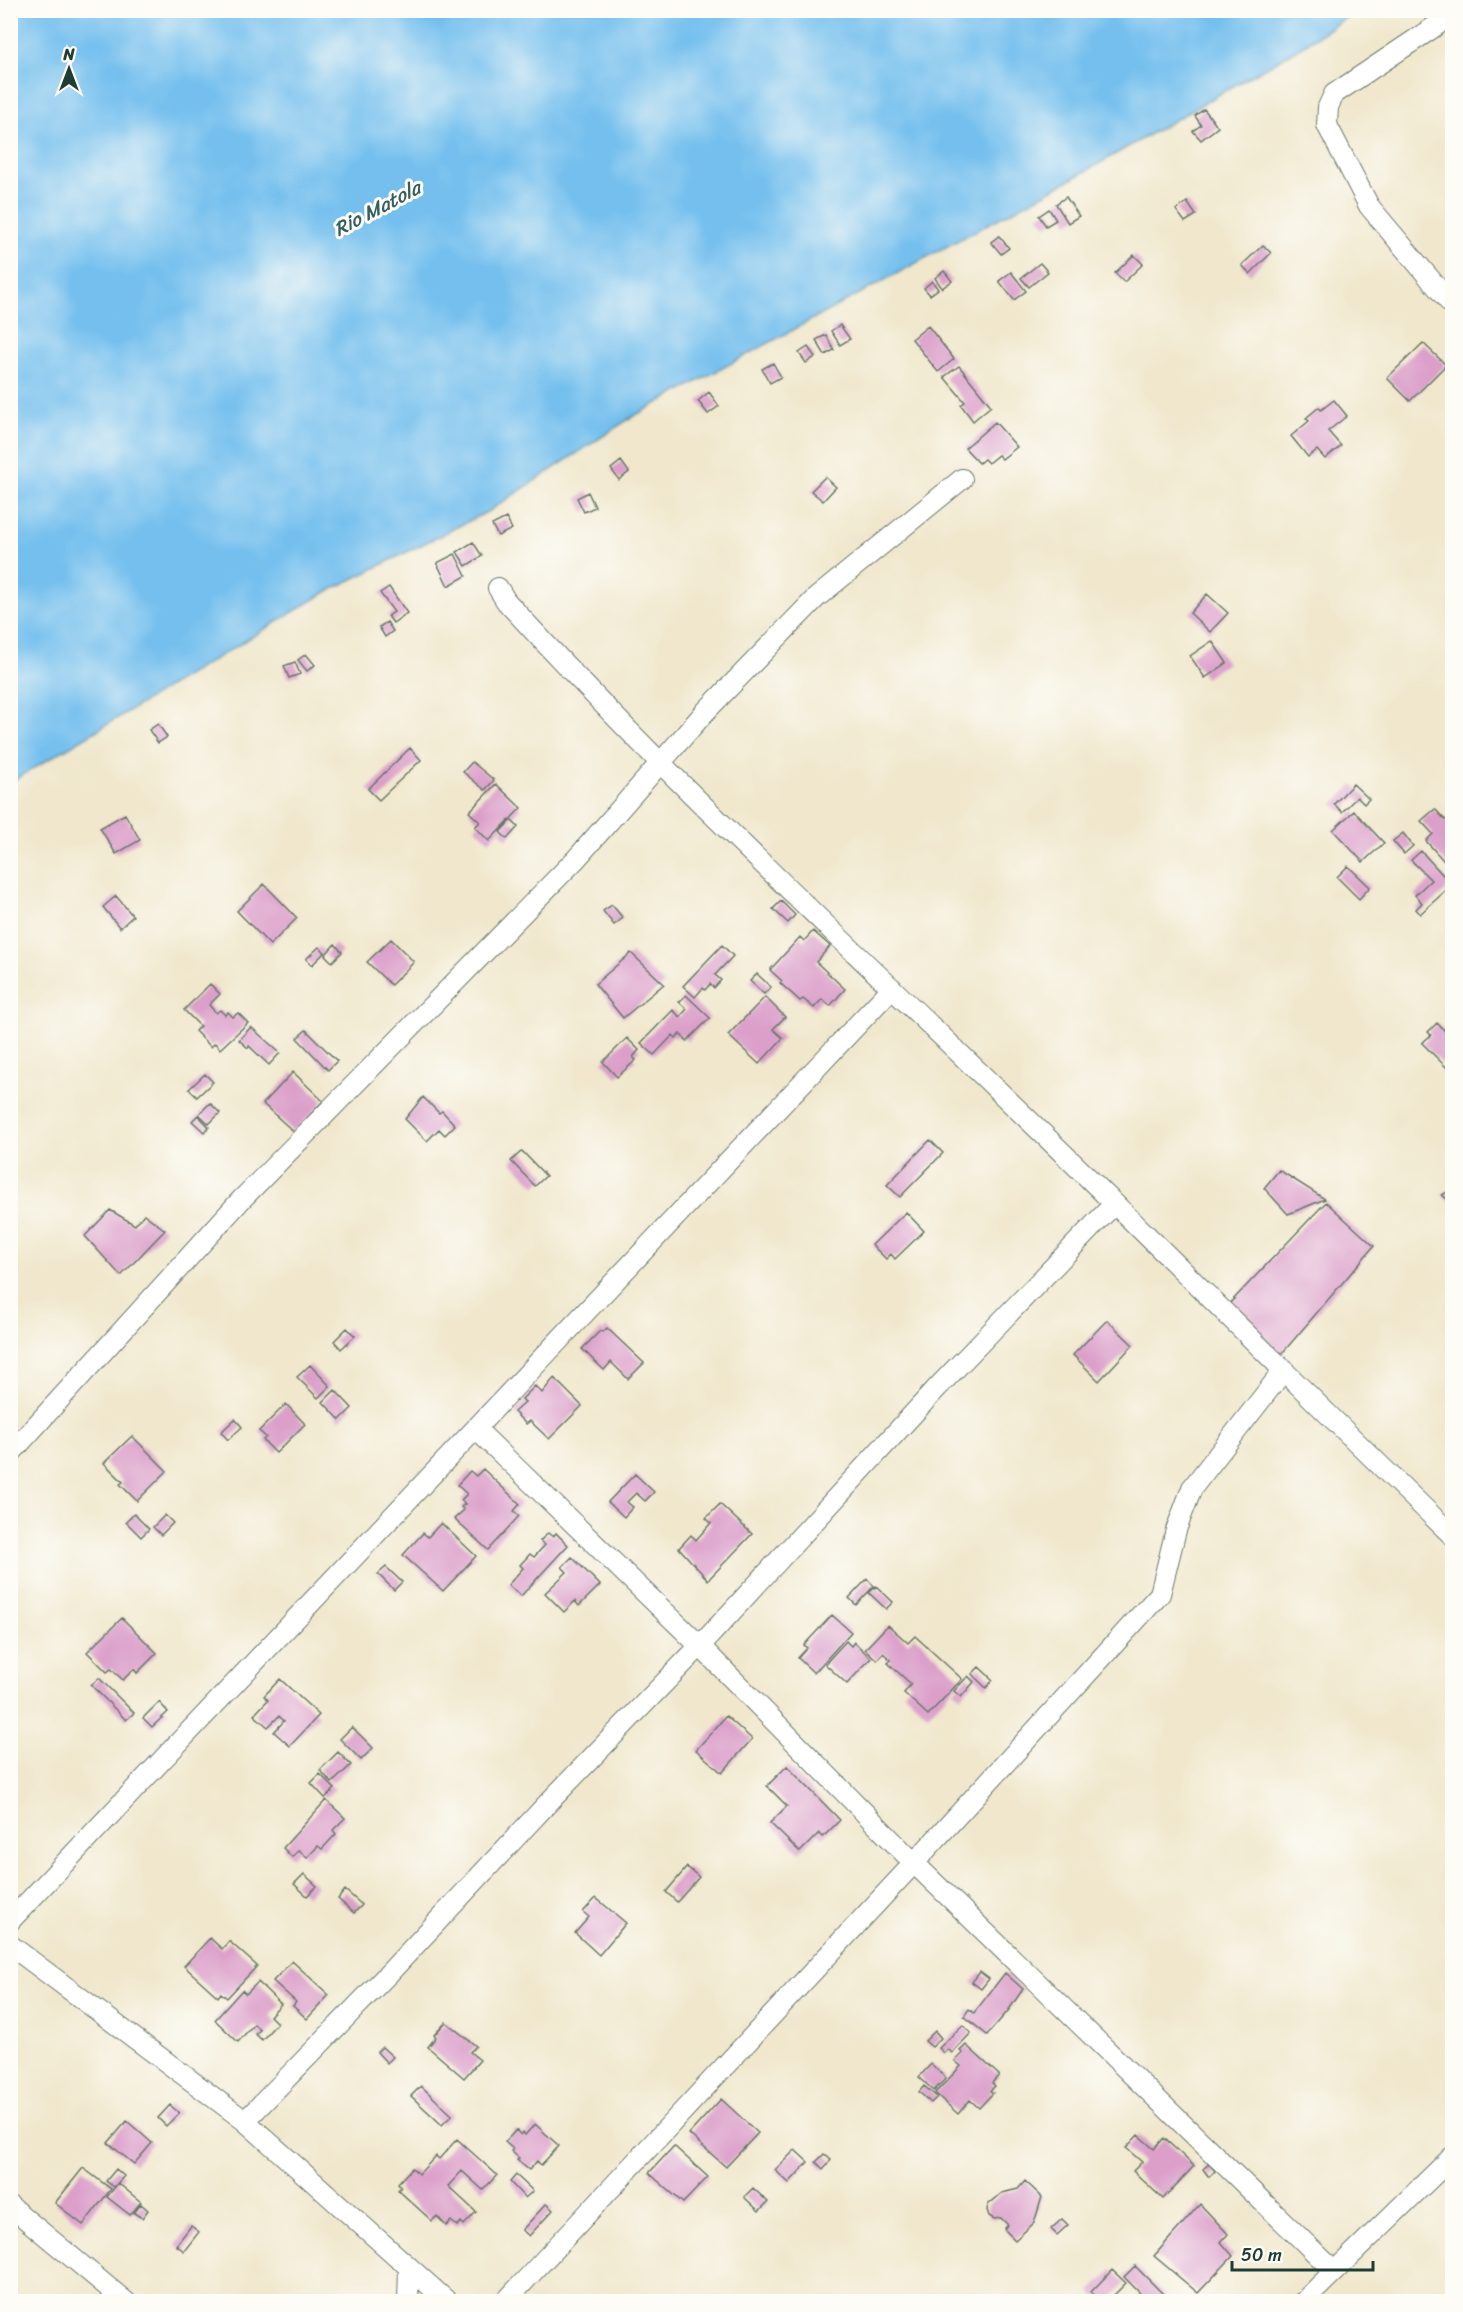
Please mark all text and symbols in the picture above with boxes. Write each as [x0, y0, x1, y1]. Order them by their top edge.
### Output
north arrow [39, 39, 99, 99]
text: N [62, 40, 75, 69]
water label: Rio Matola [327, 169, 430, 246]
scale bar [1232, 2234, 1373, 2272]
text: 50 m [1241, 2239, 1282, 2271]

